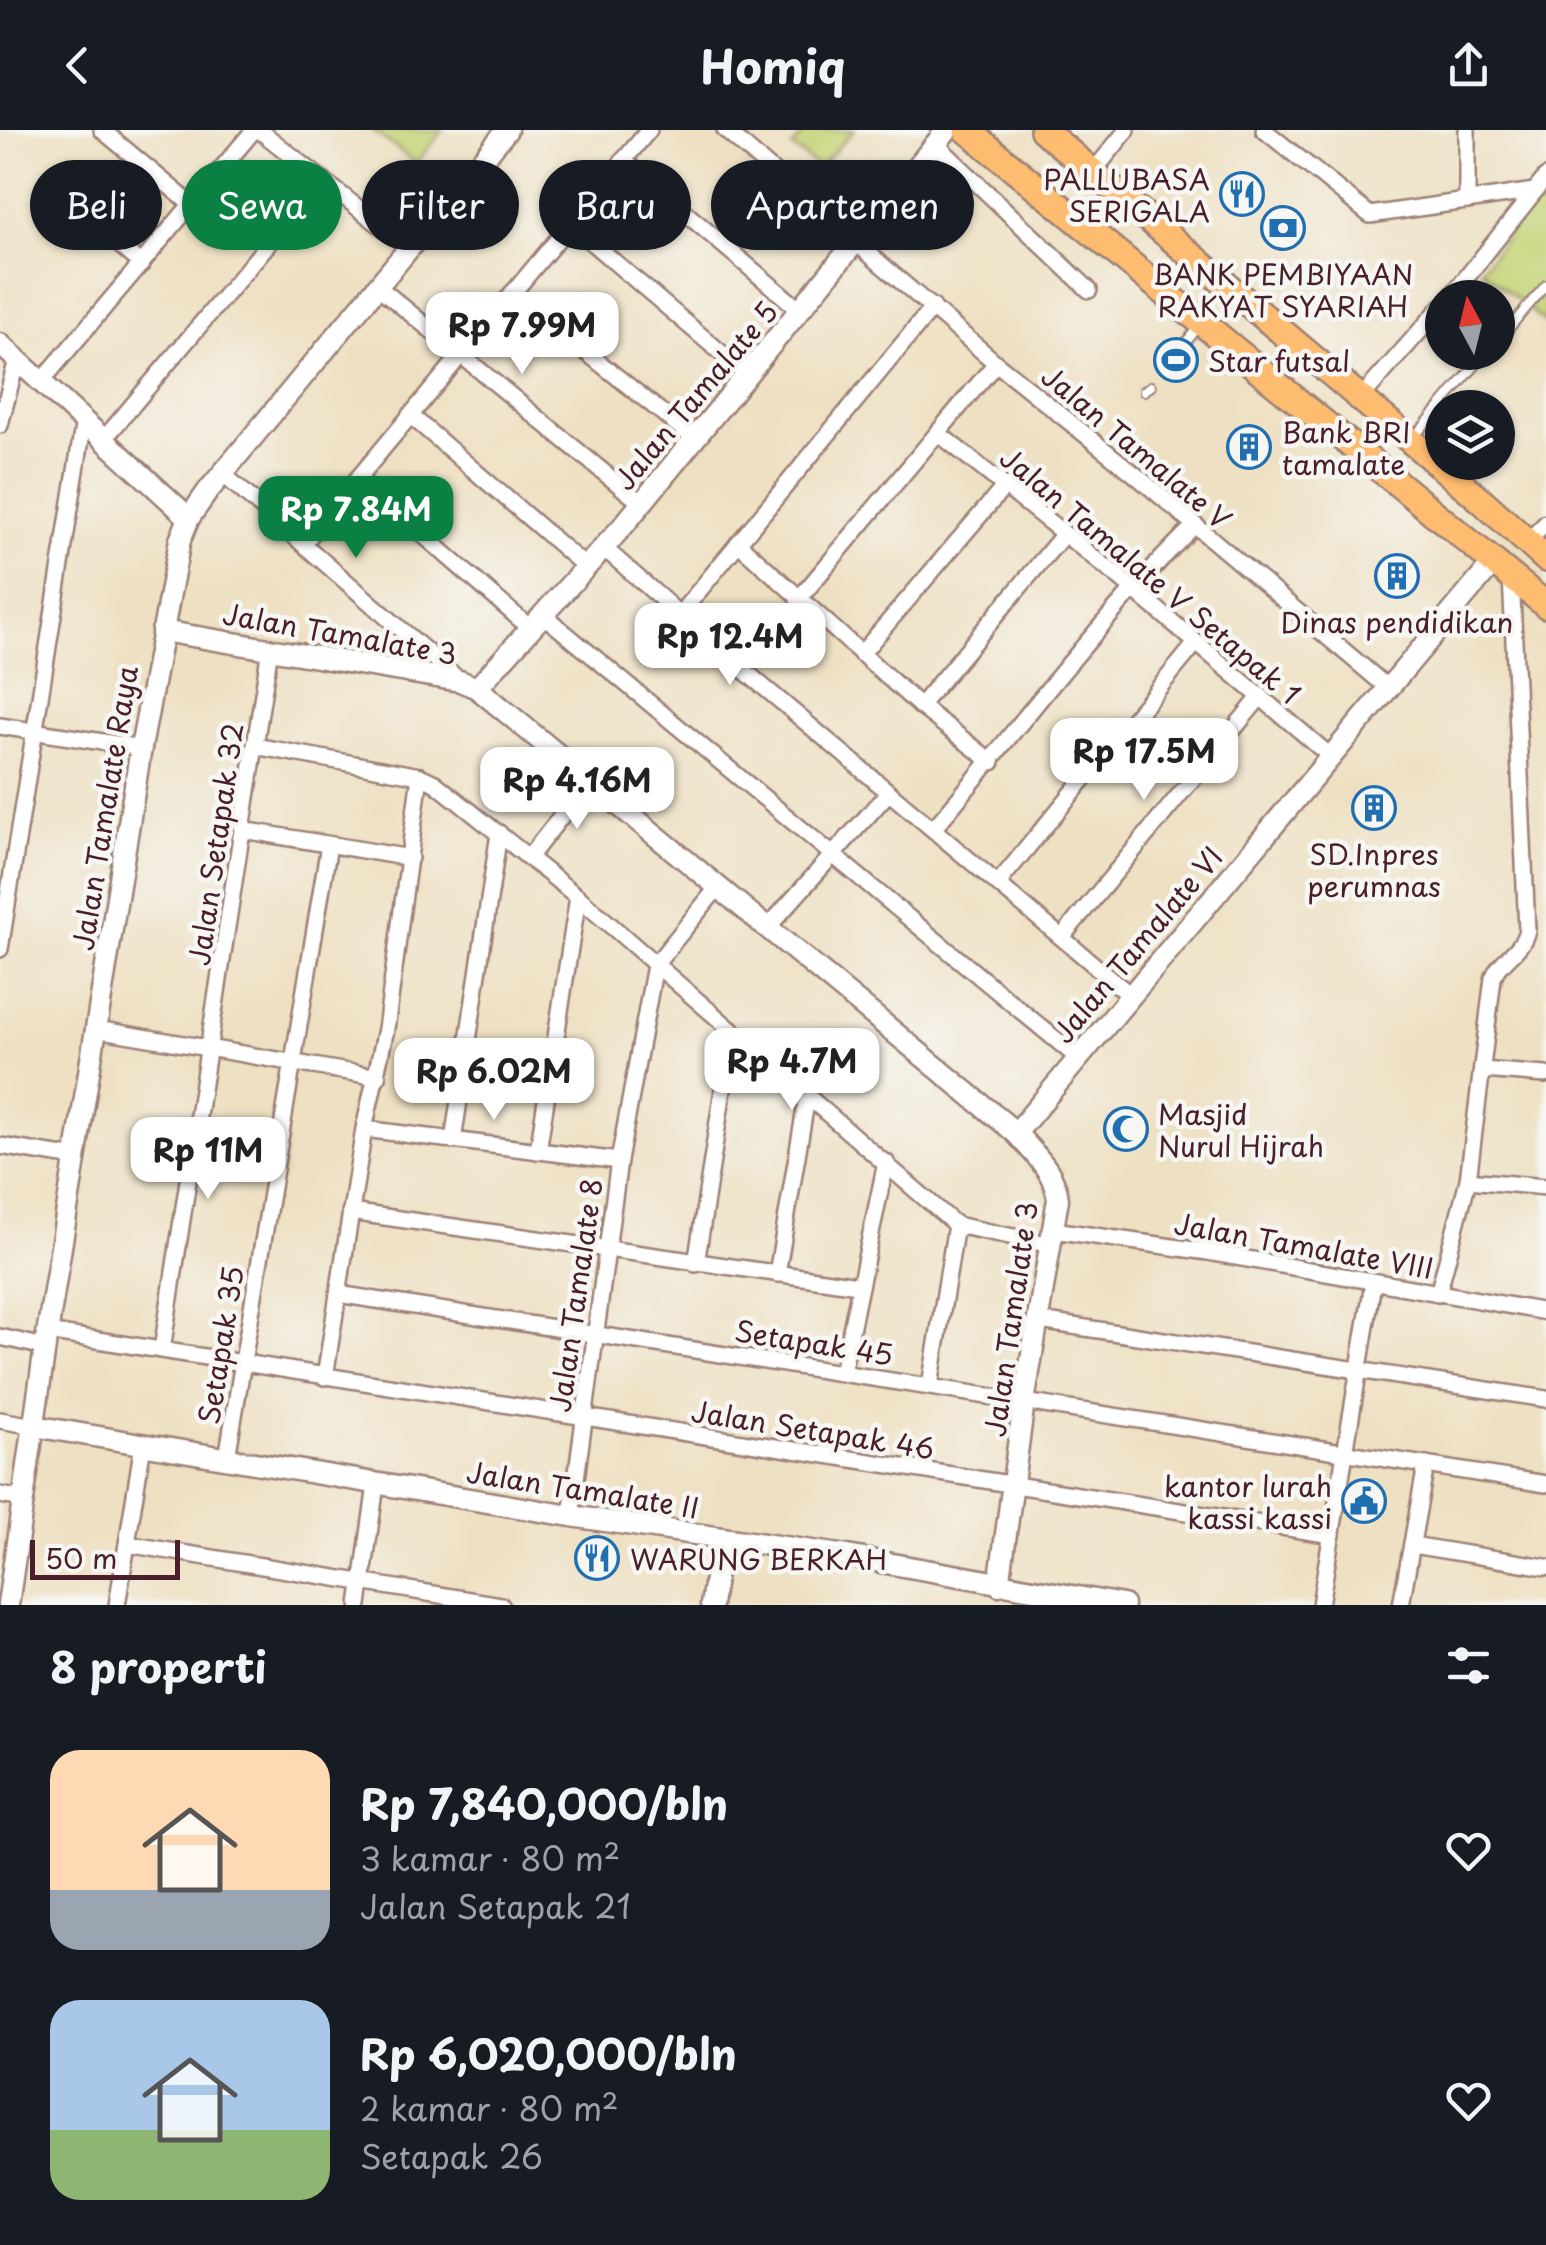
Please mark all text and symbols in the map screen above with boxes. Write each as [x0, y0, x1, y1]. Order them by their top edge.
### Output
text: Homiq [700, 31, 846, 99]
icon: back [50, 38, 105, 93]
icon: share [1441, 38, 1496, 93]
place label: PALLUBASA SERIGALA [1043, 157, 1210, 232]
chip: Beli [30, 160, 162, 250]
chip: Sewa [182, 160, 342, 250]
chip: Filter [362, 160, 519, 250]
chip: Baru [539, 160, 691, 250]
chip: Apartemen [711, 160, 974, 250]
restaurant icon: PALLUBASA SERIGALA [1219, 171, 1265, 217]
bank icon: BANK PEMBIYAAN RAKYAT SYARIAH [1260, 205, 1306, 251]
place label: BANK PEMBIYAAN RAKYAT SYARIAH [1152, 252, 1414, 327]
north arrow [1425, 280, 1515, 370]
map controls [1425, 280, 1515, 480]
street label: Jalan Tamalate 5 [603, 291, 787, 499]
pin: Rp 7.99M [419, 292, 625, 377]
text: Rp 7.99M [448, 300, 596, 348]
sports icon: Star futsal [1153, 337, 1199, 383]
place label: Star futsal [1208, 339, 1350, 382]
street label: Jalan Tamalate V [1032, 354, 1242, 540]
button: layers [1425, 390, 1515, 480]
place label: Bank BRI tamalate [1282, 410, 1411, 485]
building icon: Bank BRI tamalate [1226, 424, 1272, 470]
street label: Jalan Tamalate V Setapak 1 [991, 436, 1311, 714]
pin: Rp 7.84M [253, 476, 459, 561]
text: Rp 7.84M [280, 484, 432, 532]
building icon: Dinas pendidikan [1374, 553, 1420, 599]
street label: Jalan Tamalate 3 [220, 591, 460, 675]
place label: Dinas pendidikan [1281, 600, 1513, 643]
pin: Rp 12.4M [627, 603, 833, 688]
text: Rp 12.4M [657, 611, 803, 659]
street label: Jalan Tamalate Raya [60, 663, 148, 953]
pin: Rp 17.5M [1041, 718, 1247, 803]
street label: Jalan Setapak 32 [177, 720, 253, 968]
text: Rp 17.5M [1072, 726, 1216, 774]
pin: Rp 4.16M [474, 747, 680, 832]
text: Rp 4.16M [502, 755, 652, 803]
building icon: SD.Inpres perumnas [1351, 785, 1397, 831]
place label: SD.Inpres perumnas [1307, 832, 1441, 907]
street label: Jalan Tamalate VI [1042, 836, 1232, 1052]
pin: Rp 4.7M [700, 1028, 884, 1113]
text: Rp 4.7M [726, 1036, 858, 1084]
pin: Rp 6.02M [391, 1038, 597, 1123]
text: Rp 6.02M [416, 1046, 572, 1094]
place label: Masjid Nurul Hijrah [1158, 1092, 1324, 1167]
mosque icon: Masjid Nurul Hijrah [1103, 1106, 1149, 1152]
pin: Rp 11M [127, 1117, 289, 1202]
text: Rp 11M [153, 1125, 263, 1173]
street label: Jalan Tamalate 8 [537, 1175, 613, 1415]
street label: Jalan Tamalate 3 [972, 1199, 1048, 1439]
street label: Jalan Tamalate VIII [1171, 1201, 1437, 1289]
street label: Setapak 35 [186, 1263, 254, 1427]
street label: Setapak 45 [732, 1308, 896, 1376]
street label: Jalan Setapak 46 [689, 1389, 937, 1469]
street label: Jalan Tamalate II [464, 1449, 702, 1529]
place label: kantor lurah kassi kassi [1164, 1464, 1332, 1539]
public building icon: kantor lurah kassi kassi [1341, 1478, 1387, 1524]
scale bar [30, 1535, 180, 1580]
restaurant icon: WARUNG BERKAH [574, 1535, 620, 1581]
text: 50 m [45, 1536, 118, 1579]
place label: WARUNG BERKAH [630, 1537, 887, 1580]
text: 8 properti [50, 1634, 267, 1697]
icon: filters [1441, 1638, 1496, 1693]
text: Rp 7,840,000/bln [360, 1771, 728, 1834]
icon: home [130, 1790, 250, 1910]
icon: heart [1441, 1823, 1496, 1878]
text: 3 kamar · 80 m² [360, 1834, 620, 1882]
text: Jalan Setapak 21 [360, 1882, 631, 1930]
text: Rp 6,020,000/bln [360, 2021, 737, 2084]
icon: home [130, 2040, 250, 2160]
icon: heart [1441, 2073, 1496, 2128]
text: 2 kamar · 80 m² [360, 2084, 619, 2132]
text: Setapak 26 [360, 2132, 543, 2180]

